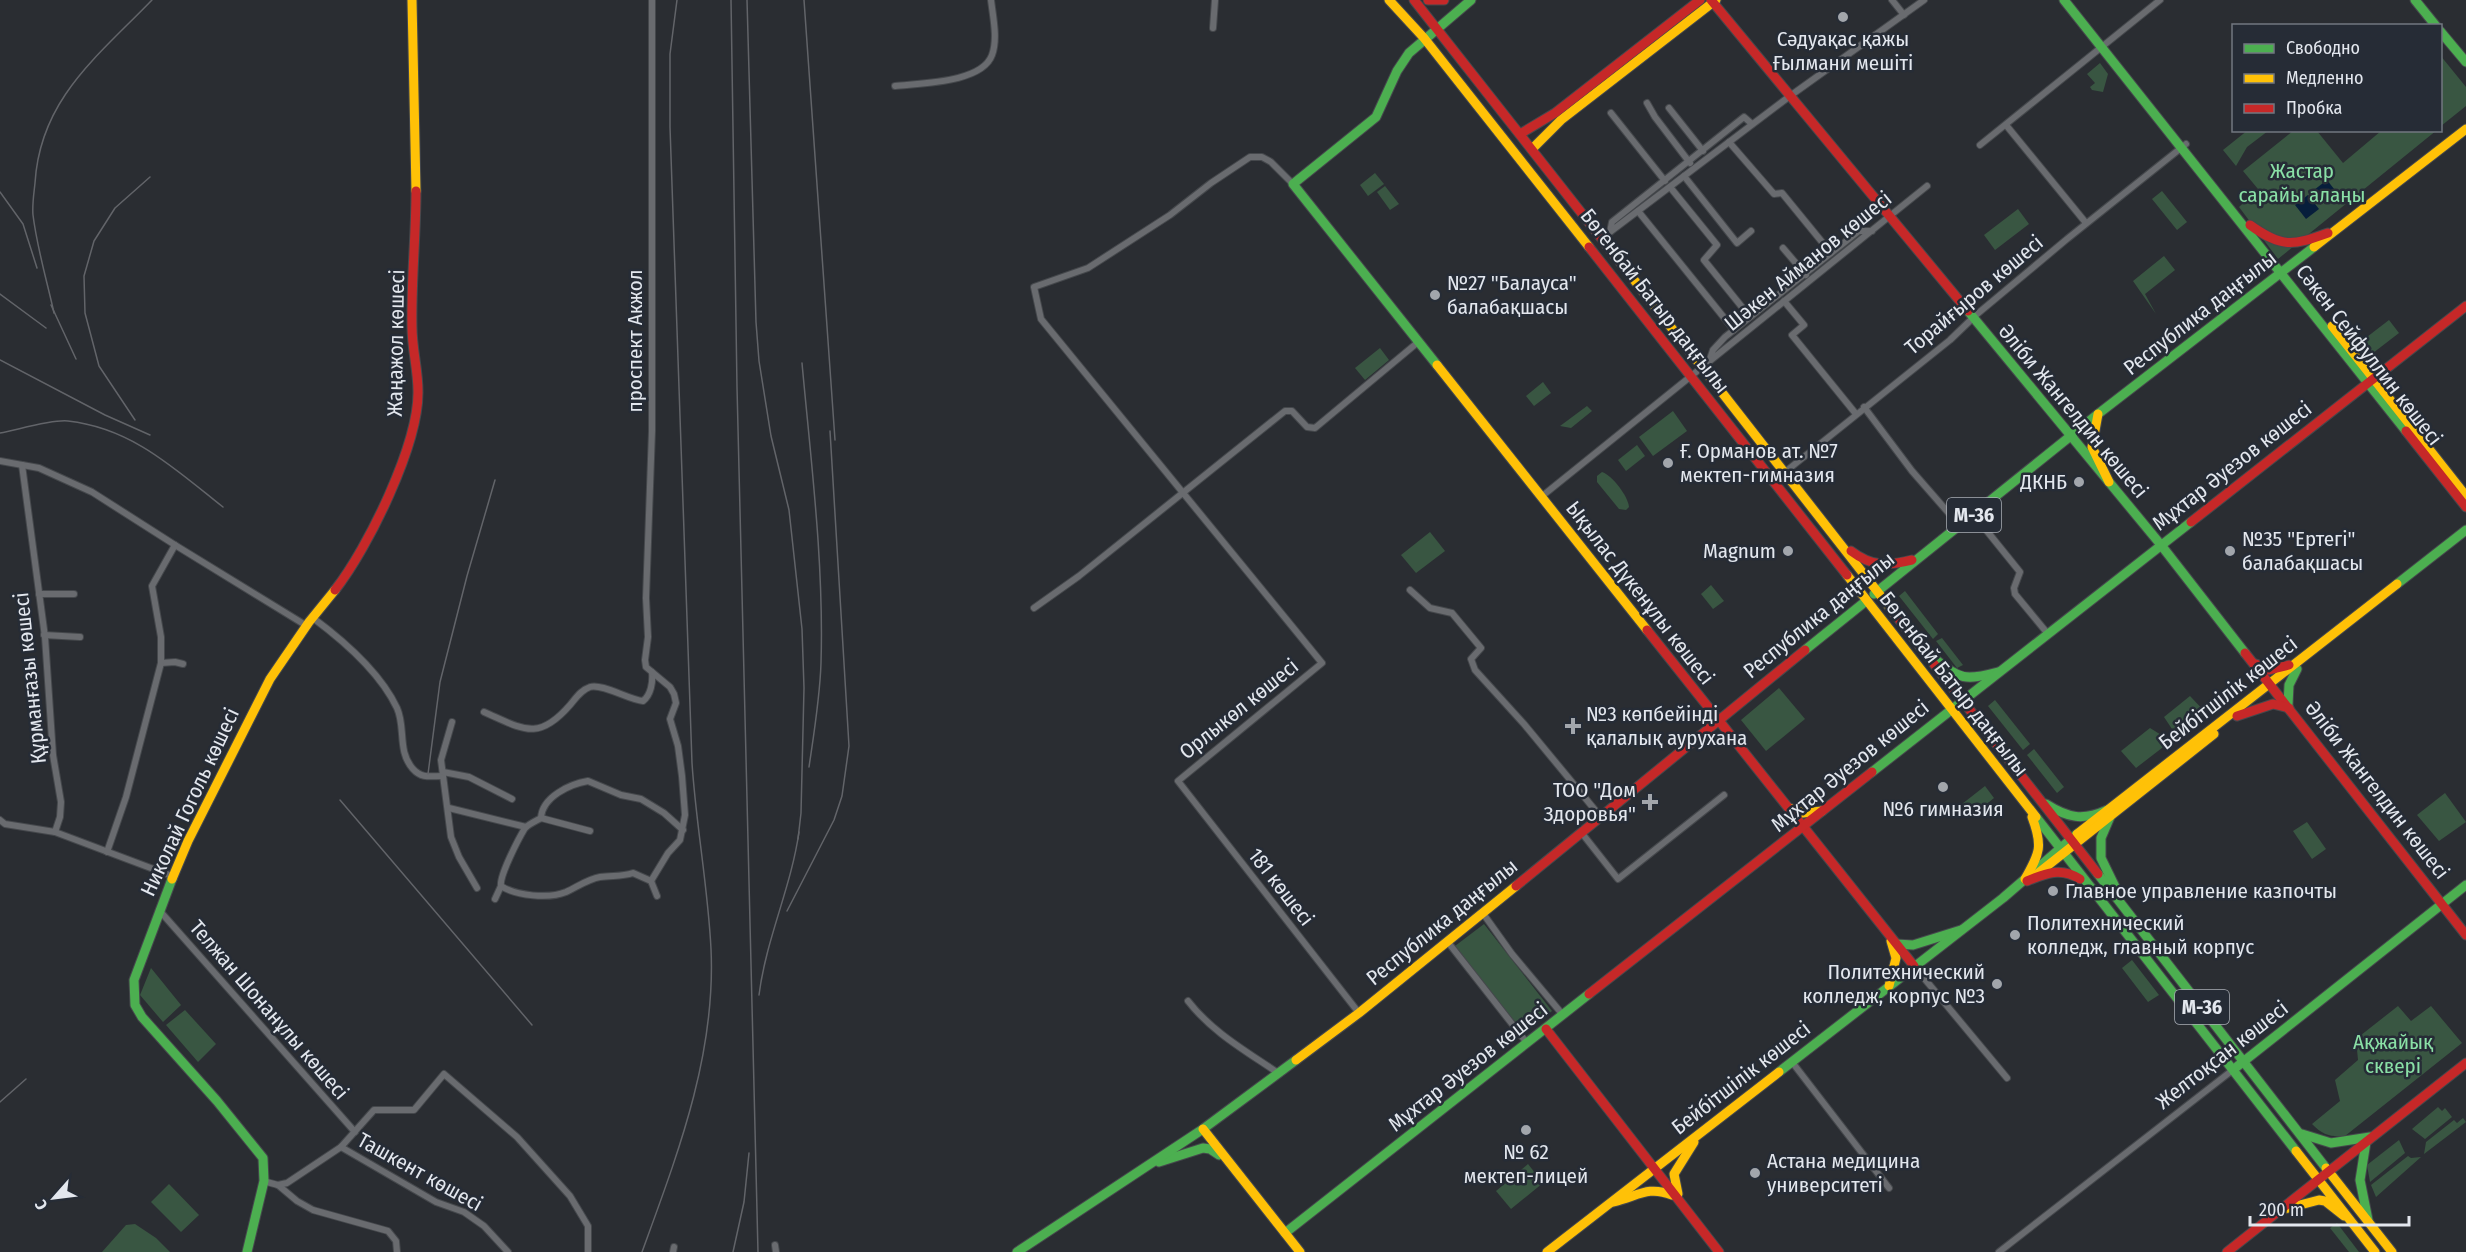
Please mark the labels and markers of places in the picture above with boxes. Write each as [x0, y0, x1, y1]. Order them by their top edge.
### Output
marker: Сәдуақас қажы Ғылмани мешіті [1836, 10, 1850, 24]
place label: Сәдуақас қажы Ғылмани мешіті [1773, 26, 1913, 76]
place label: №27 "Балауса" балабақшасы [1447, 270, 1577, 320]
marker: №27 "Балауса" балабақшасы [1428, 288, 1442, 302]
place label: Ғ. Орманов ат. №7 мектеп-гимназия [1680, 438, 1838, 488]
marker: Ғ. Орманов ат. №7 мектеп-гимназия [1661, 456, 1675, 470]
place label: ДКНБ [2019, 469, 2067, 495]
marker: ДКНБ [2072, 475, 2086, 489]
place label: №35 "Ертегі" балабақшасы [2242, 526, 2363, 576]
place label: Magnum [1703, 538, 1776, 564]
marker: Magnum [1781, 544, 1795, 558]
marker: №35 "Ертегі" балабақшасы [2223, 544, 2237, 558]
place label: №3 көпбейінді қалалық аурухана [1586, 701, 1747, 751]
marker: №3 көпбейінді қалалық аурухана [1564, 717, 1582, 735]
place label: ТОО "Дом Здоровья" [1544, 777, 1636, 827]
marker: №6 гимназия [1936, 780, 1950, 794]
marker: ТОО "Дом Здоровья" [1641, 793, 1659, 811]
place label: №6 гимназия [1882, 796, 2004, 822]
place label: Главное управление казпочты [2065, 878, 2337, 904]
marker: Главное управление казпочты [2046, 884, 2060, 898]
place label: Политехнический колледж, главный корпус [2027, 910, 2254, 960]
marker: Политехнический колледж, главный корпус [2008, 928, 2022, 942]
place label: Политехнический колледж, корпус №3 [1803, 959, 1985, 1009]
marker: Политехнический колледж, корпус №3 [1990, 977, 2004, 991]
marker: № 62 мектеп-лицей [1519, 1123, 1533, 1137]
place label: № 62 мектеп-лицей [1464, 1139, 1588, 1189]
place label: Астана медицина университеті [1767, 1148, 1920, 1198]
marker: Астана медицина университеті [1748, 1166, 1762, 1180]

